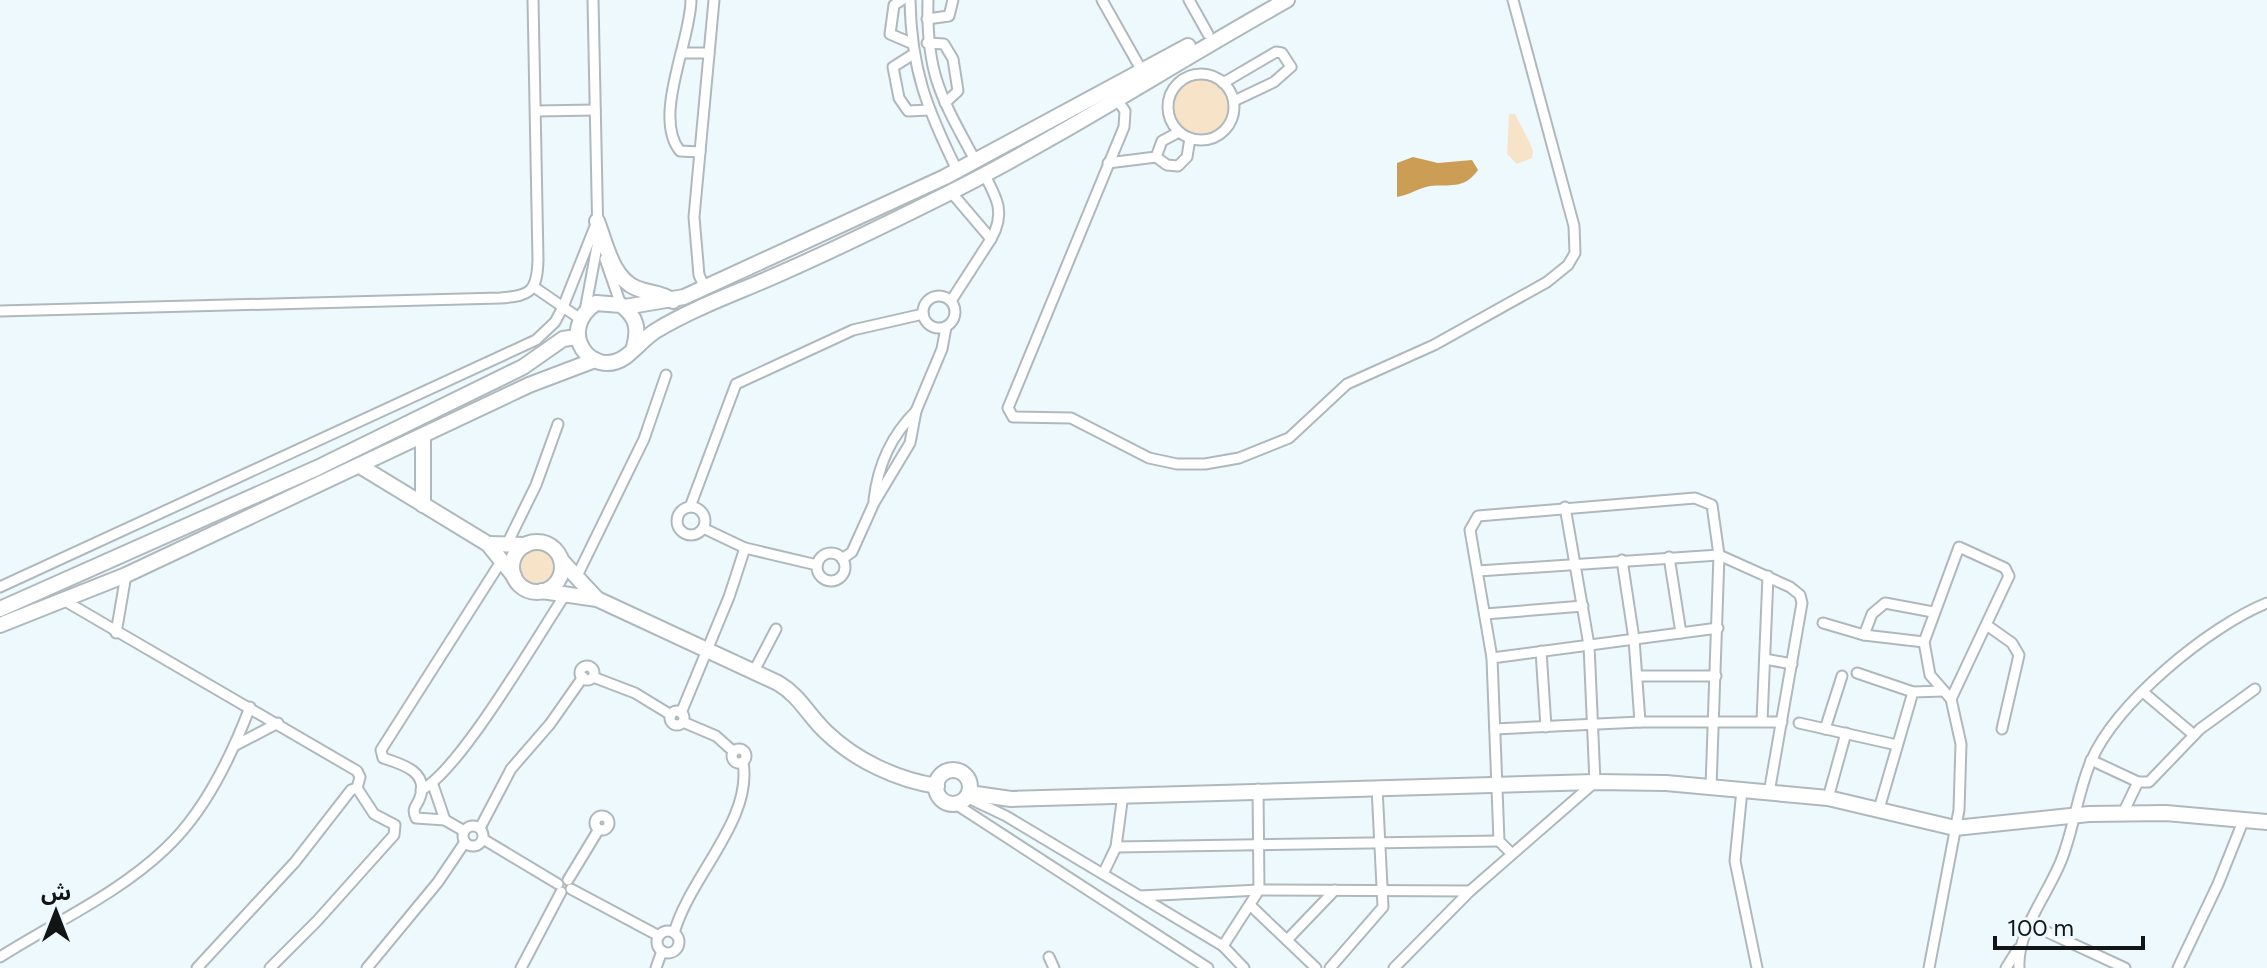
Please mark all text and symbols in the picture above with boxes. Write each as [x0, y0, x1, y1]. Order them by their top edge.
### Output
north arrow [16, 872, 96, 952]
text: ش [41, 879, 71, 906]
scale bar [1995, 900, 2143, 950]
text: 100 m [2007, 913, 2074, 942]

